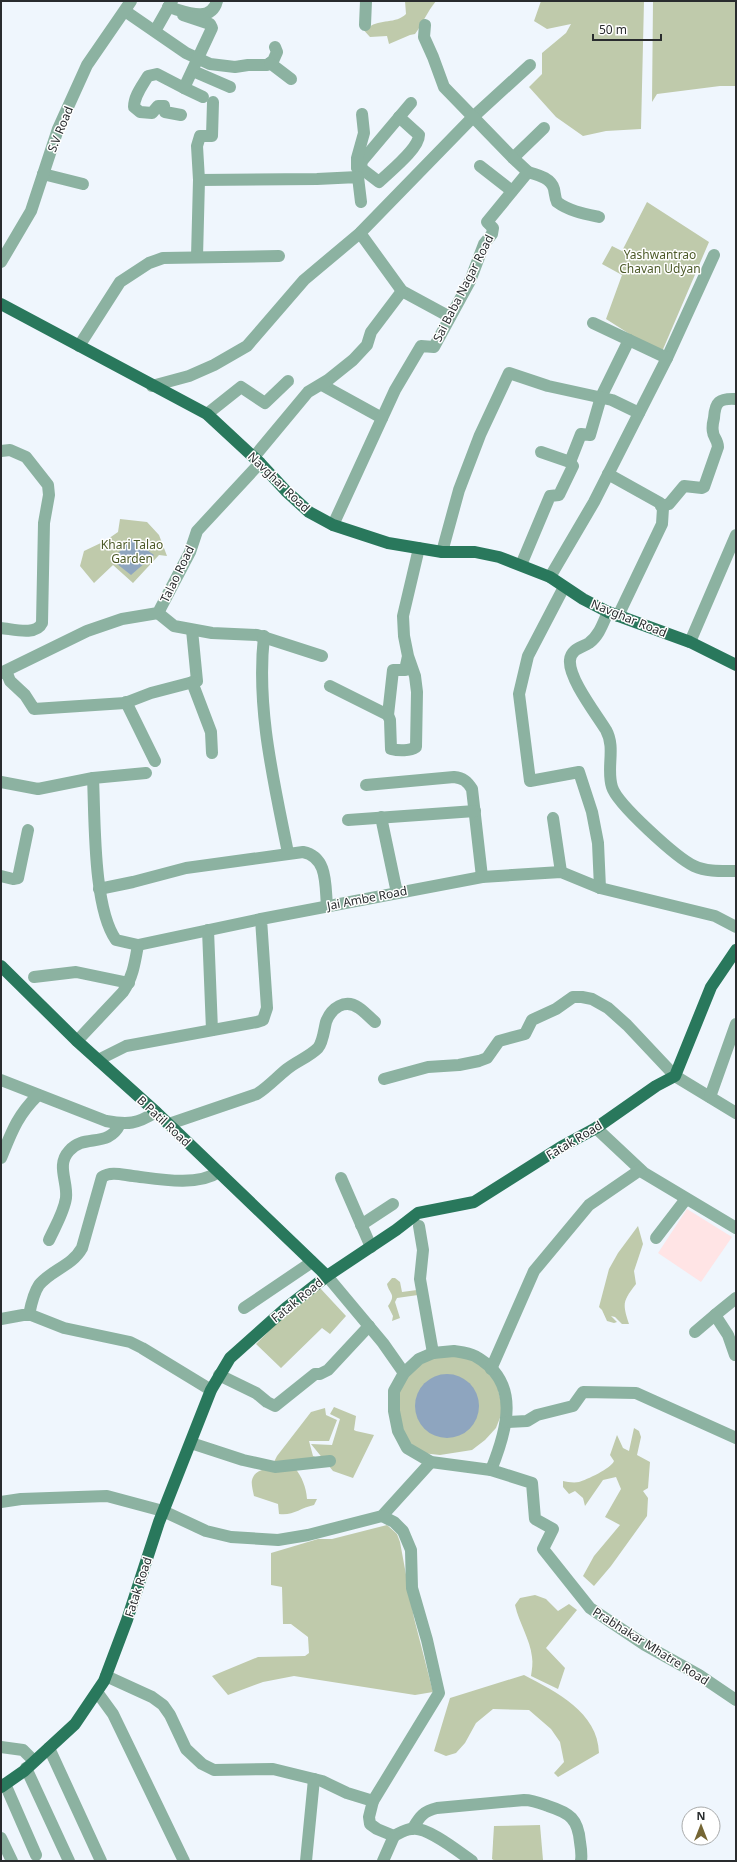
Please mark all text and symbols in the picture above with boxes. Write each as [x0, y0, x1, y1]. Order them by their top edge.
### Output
scale bar [593, 16, 661, 42]
text: 50 m [599, 21, 627, 38]
street label: S.V Road [43, 103, 77, 155]
street label: Sai Baba Nagar Road [429, 231, 497, 345]
park label: Yashwantrao Chavan Udyan [619, 246, 701, 277]
street label: Navghar Road [244, 448, 314, 516]
park label: Khari Talao Garden [101, 536, 163, 567]
street label: Talao Road [156, 543, 198, 605]
street label: Navghar Road [589, 595, 669, 641]
street label: Jai Ambe Road [325, 882, 408, 914]
street label: B Patil Road [134, 1092, 194, 1150]
street label: Fatak Road [543, 1117, 605, 1163]
street label: Fatak Road [267, 1274, 327, 1326]
street label: Fatak Road [120, 1555, 156, 1619]
street label: Prabhakar Mhatre Road [590, 1603, 712, 1689]
north arrow [681, 1806, 721, 1846]
text: N [697, 1808, 705, 1823]

